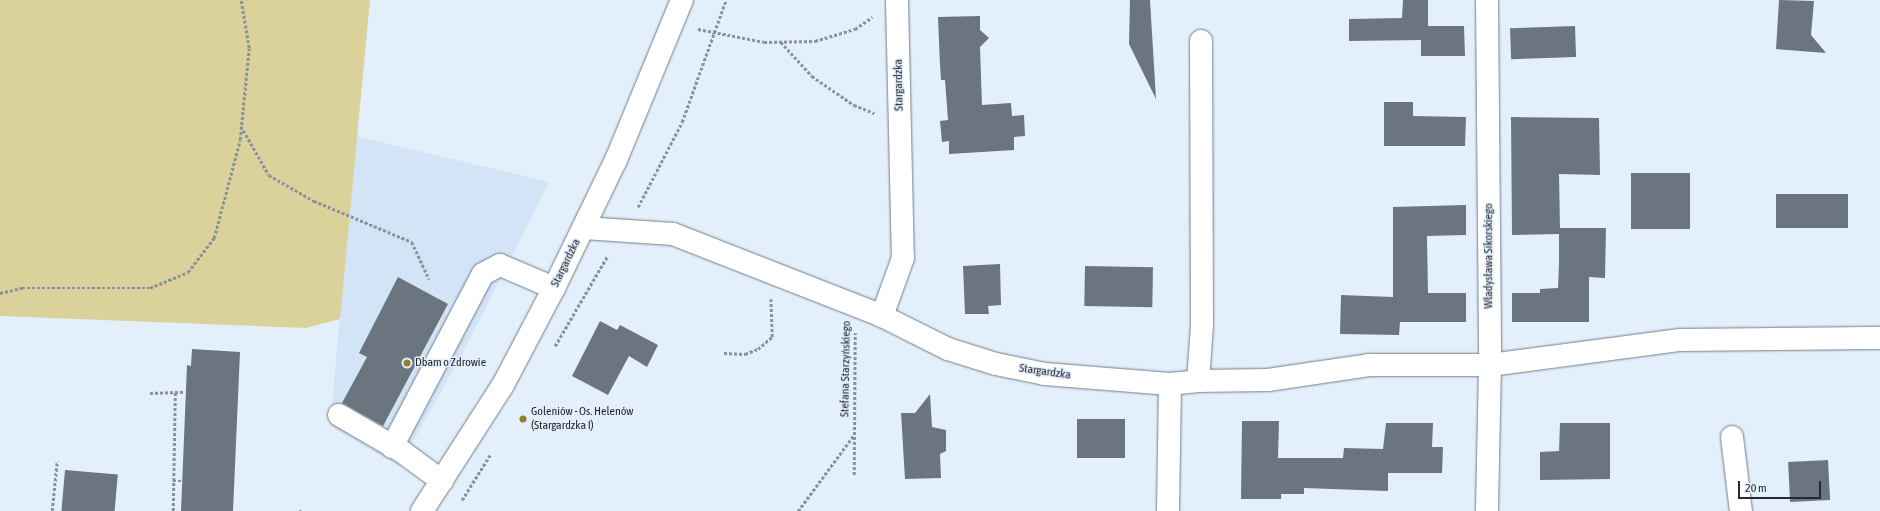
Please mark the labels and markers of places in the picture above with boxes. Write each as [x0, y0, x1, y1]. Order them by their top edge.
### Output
place label: Dbam o Zdrowie [415, 356, 486, 370]
marker: Dbam o Zdrowie [402, 358, 412, 368]
place label: Goleniów - Os. Helenów (Stargardzka I) [531, 405, 634, 433]
marker: Goleniów - Os. Helenów (Stargardzka I) [518, 414, 528, 424]

